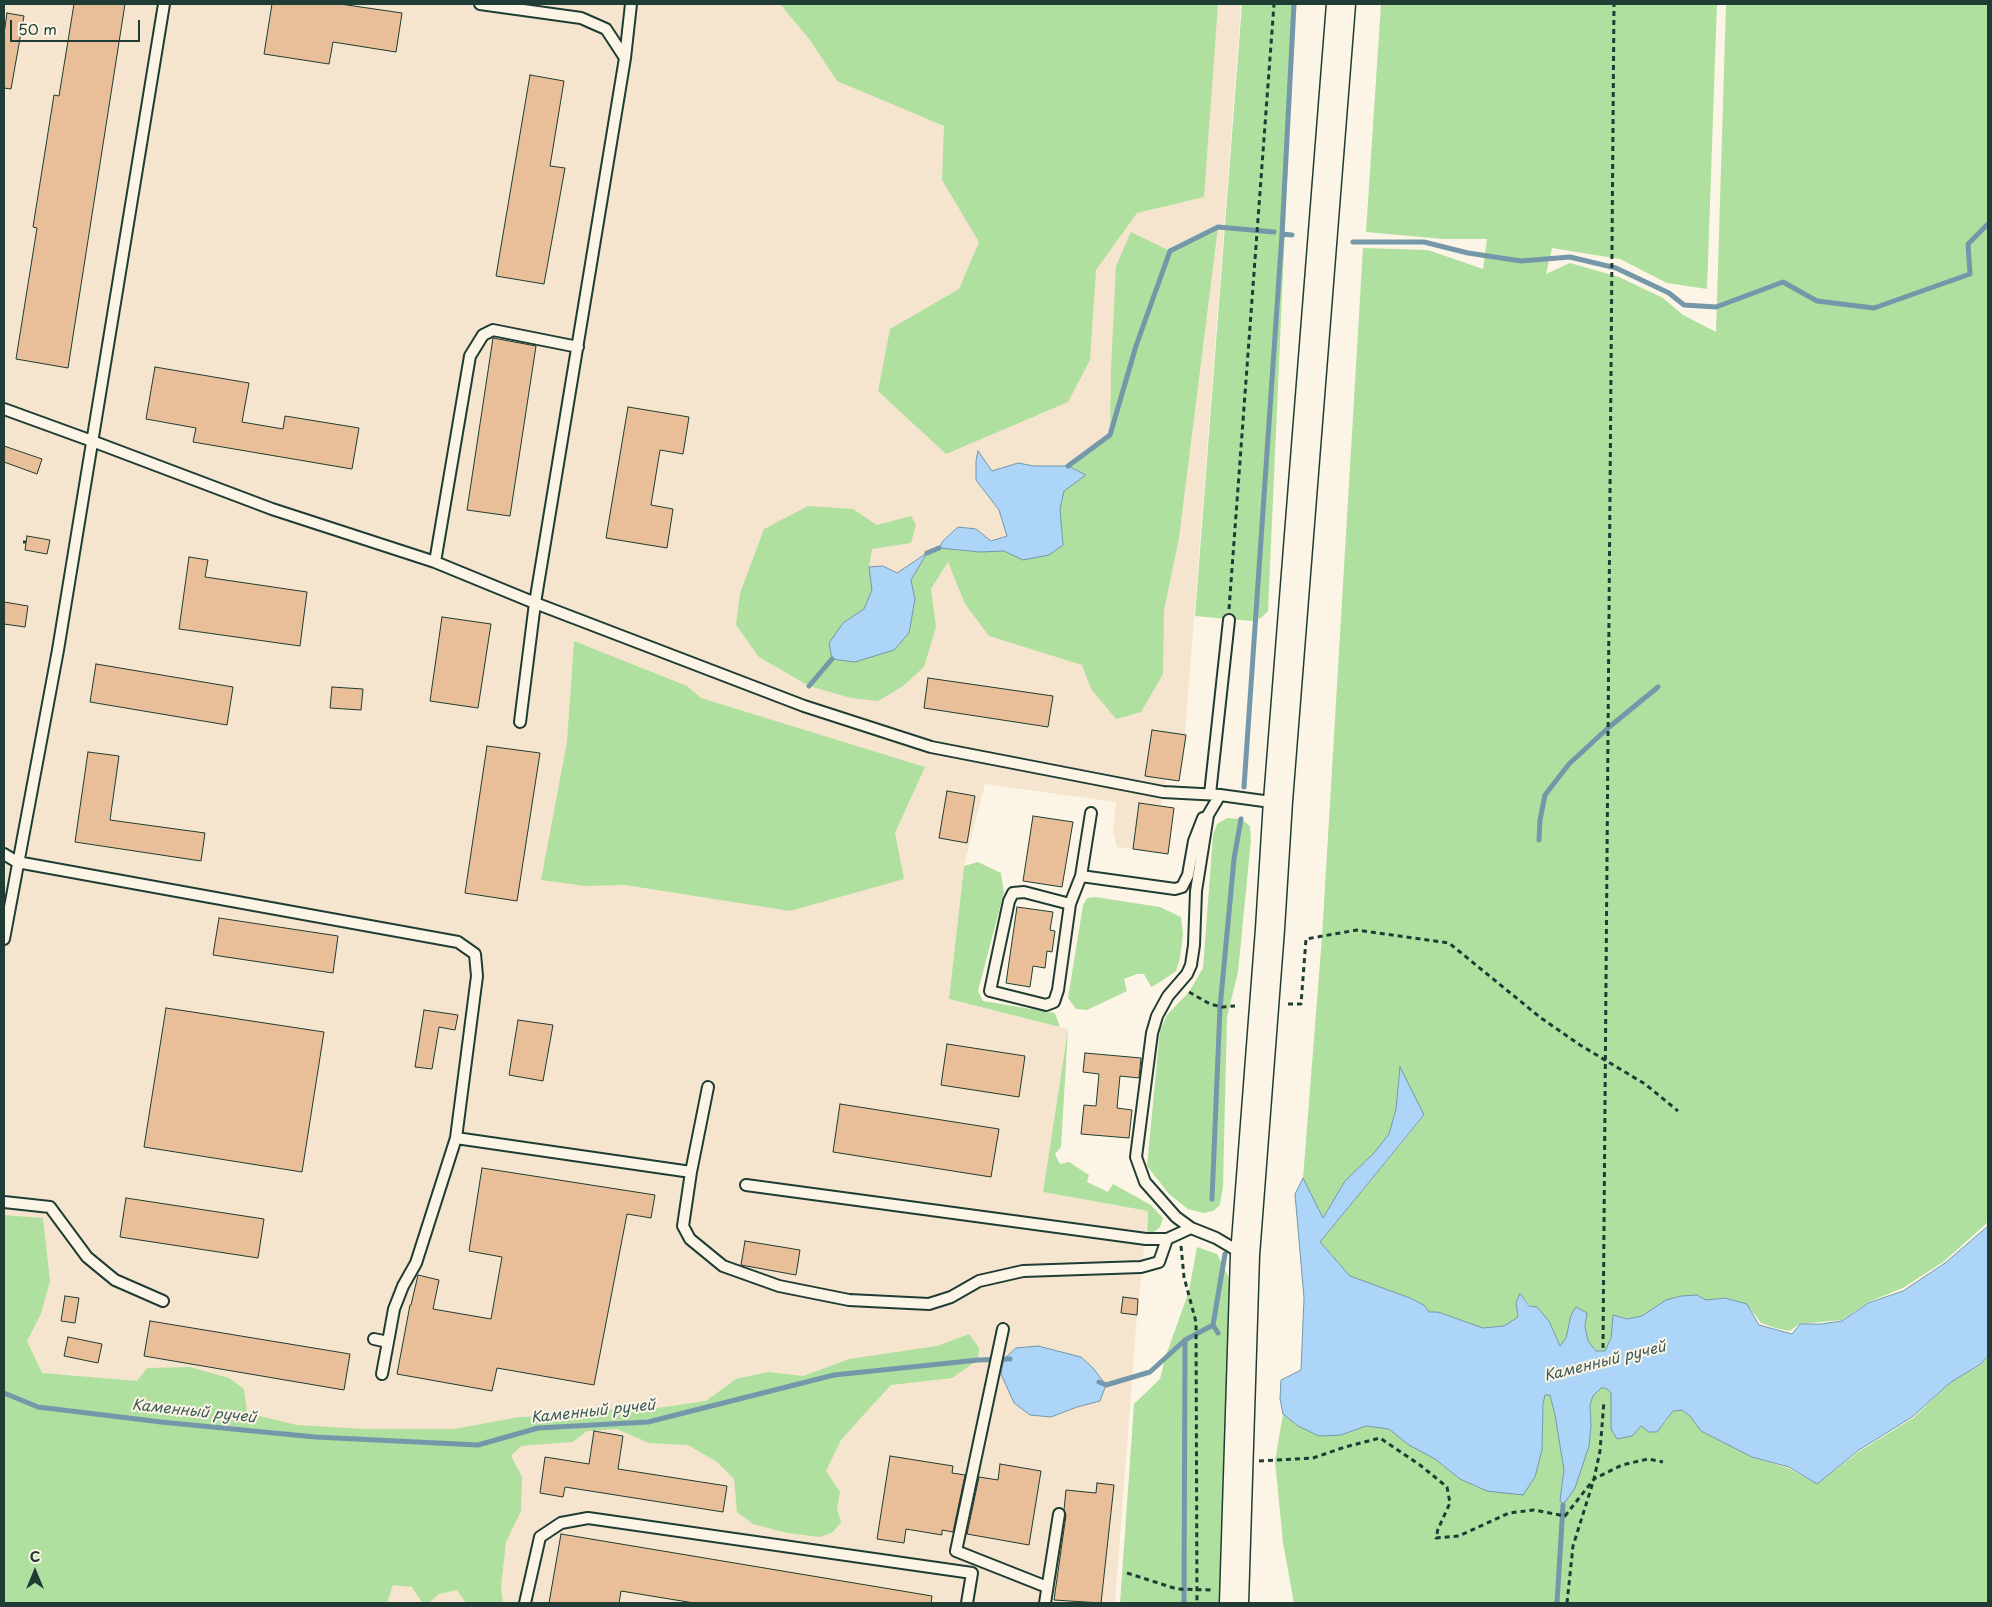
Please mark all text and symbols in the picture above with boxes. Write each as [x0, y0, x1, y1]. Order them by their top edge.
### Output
scale bar [12, 10, 142, 42]
text: 50 m [18, 17, 57, 40]
water label: Каменный ручей [1542, 1338, 1668, 1386]
water label: Каменный ручей [131, 1397, 257, 1427]
water label: Каменный ручей [530, 1397, 656, 1427]
text: С [30, 1546, 40, 1567]
north arrow [10, 1547, 60, 1597]

